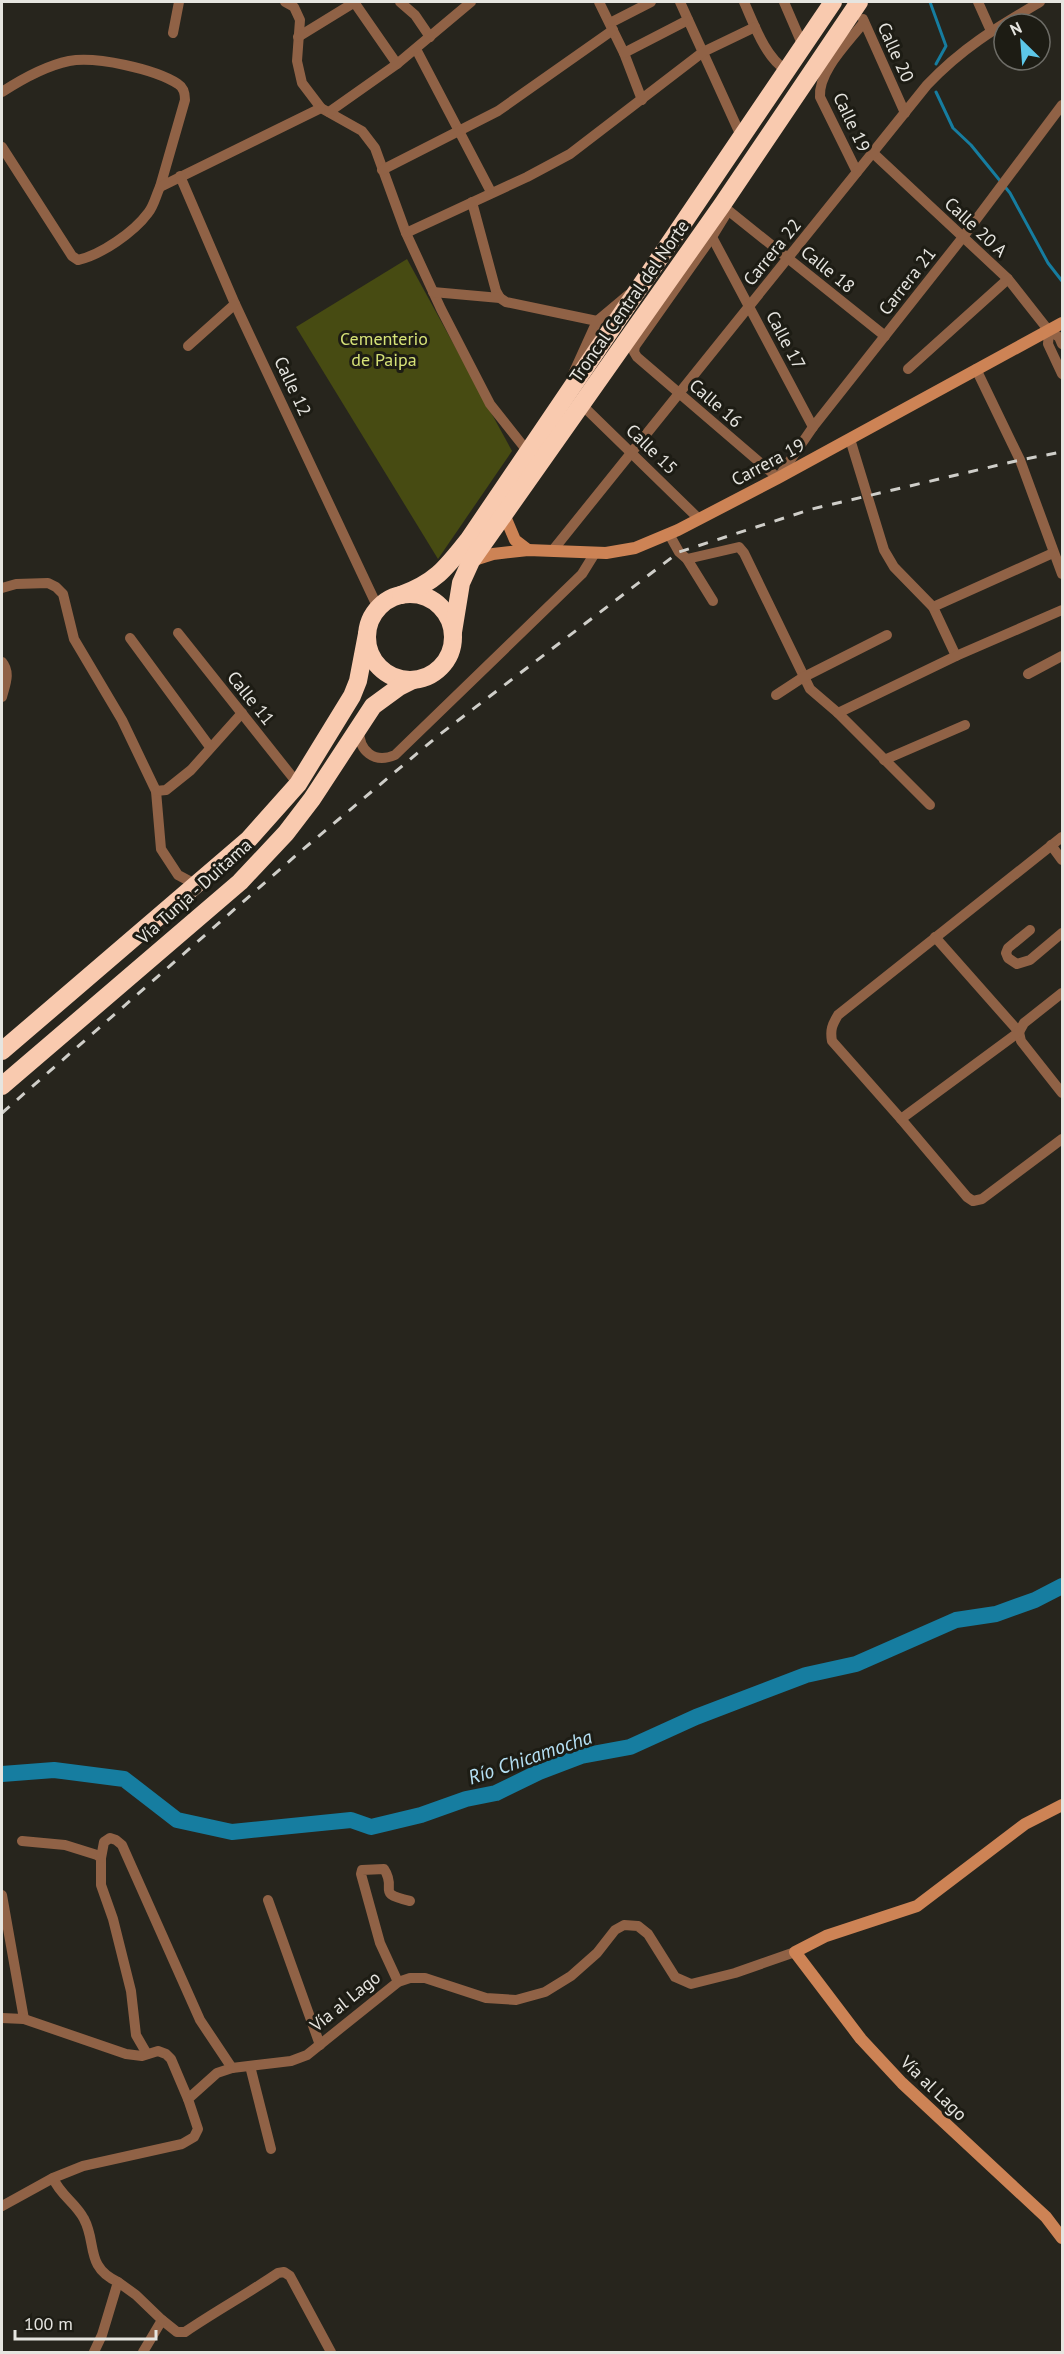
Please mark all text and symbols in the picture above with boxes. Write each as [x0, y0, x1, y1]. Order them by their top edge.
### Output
north arrow [992, 12, 1052, 72]
text: N [1007, 17, 1025, 40]
street label: Calle 20 [873, 19, 919, 86]
street label: Calle 19 [828, 89, 876, 155]
street label: Calle 20 A [940, 192, 1013, 262]
street label: Carrera 22 [738, 214, 806, 290]
street label: Troncal Central del Norte [564, 215, 694, 387]
street label: Calle 18 [796, 240, 860, 298]
street label: Carrera 21 [873, 242, 941, 320]
street label: Calle 17 [761, 307, 811, 373]
park label: Cementerio de Paipa [340, 327, 428, 371]
street label: Calle 12 [269, 353, 317, 419]
street label: Calle 16 [685, 374, 747, 432]
street label: Calle 15 [621, 419, 683, 479]
street label: Carrera 19 [727, 433, 809, 491]
street label: Calle 11 [222, 666, 280, 730]
street label: Vía Tunja - Duitama [131, 833, 256, 949]
water label: Río Chicamocha [464, 1724, 596, 1790]
street label: Vía al Lago [304, 1966, 385, 2037]
street label: Vía al Lago [895, 2050, 972, 2125]
scale bar [15, 2303, 156, 2341]
text: 100 m [24, 2312, 73, 2335]

